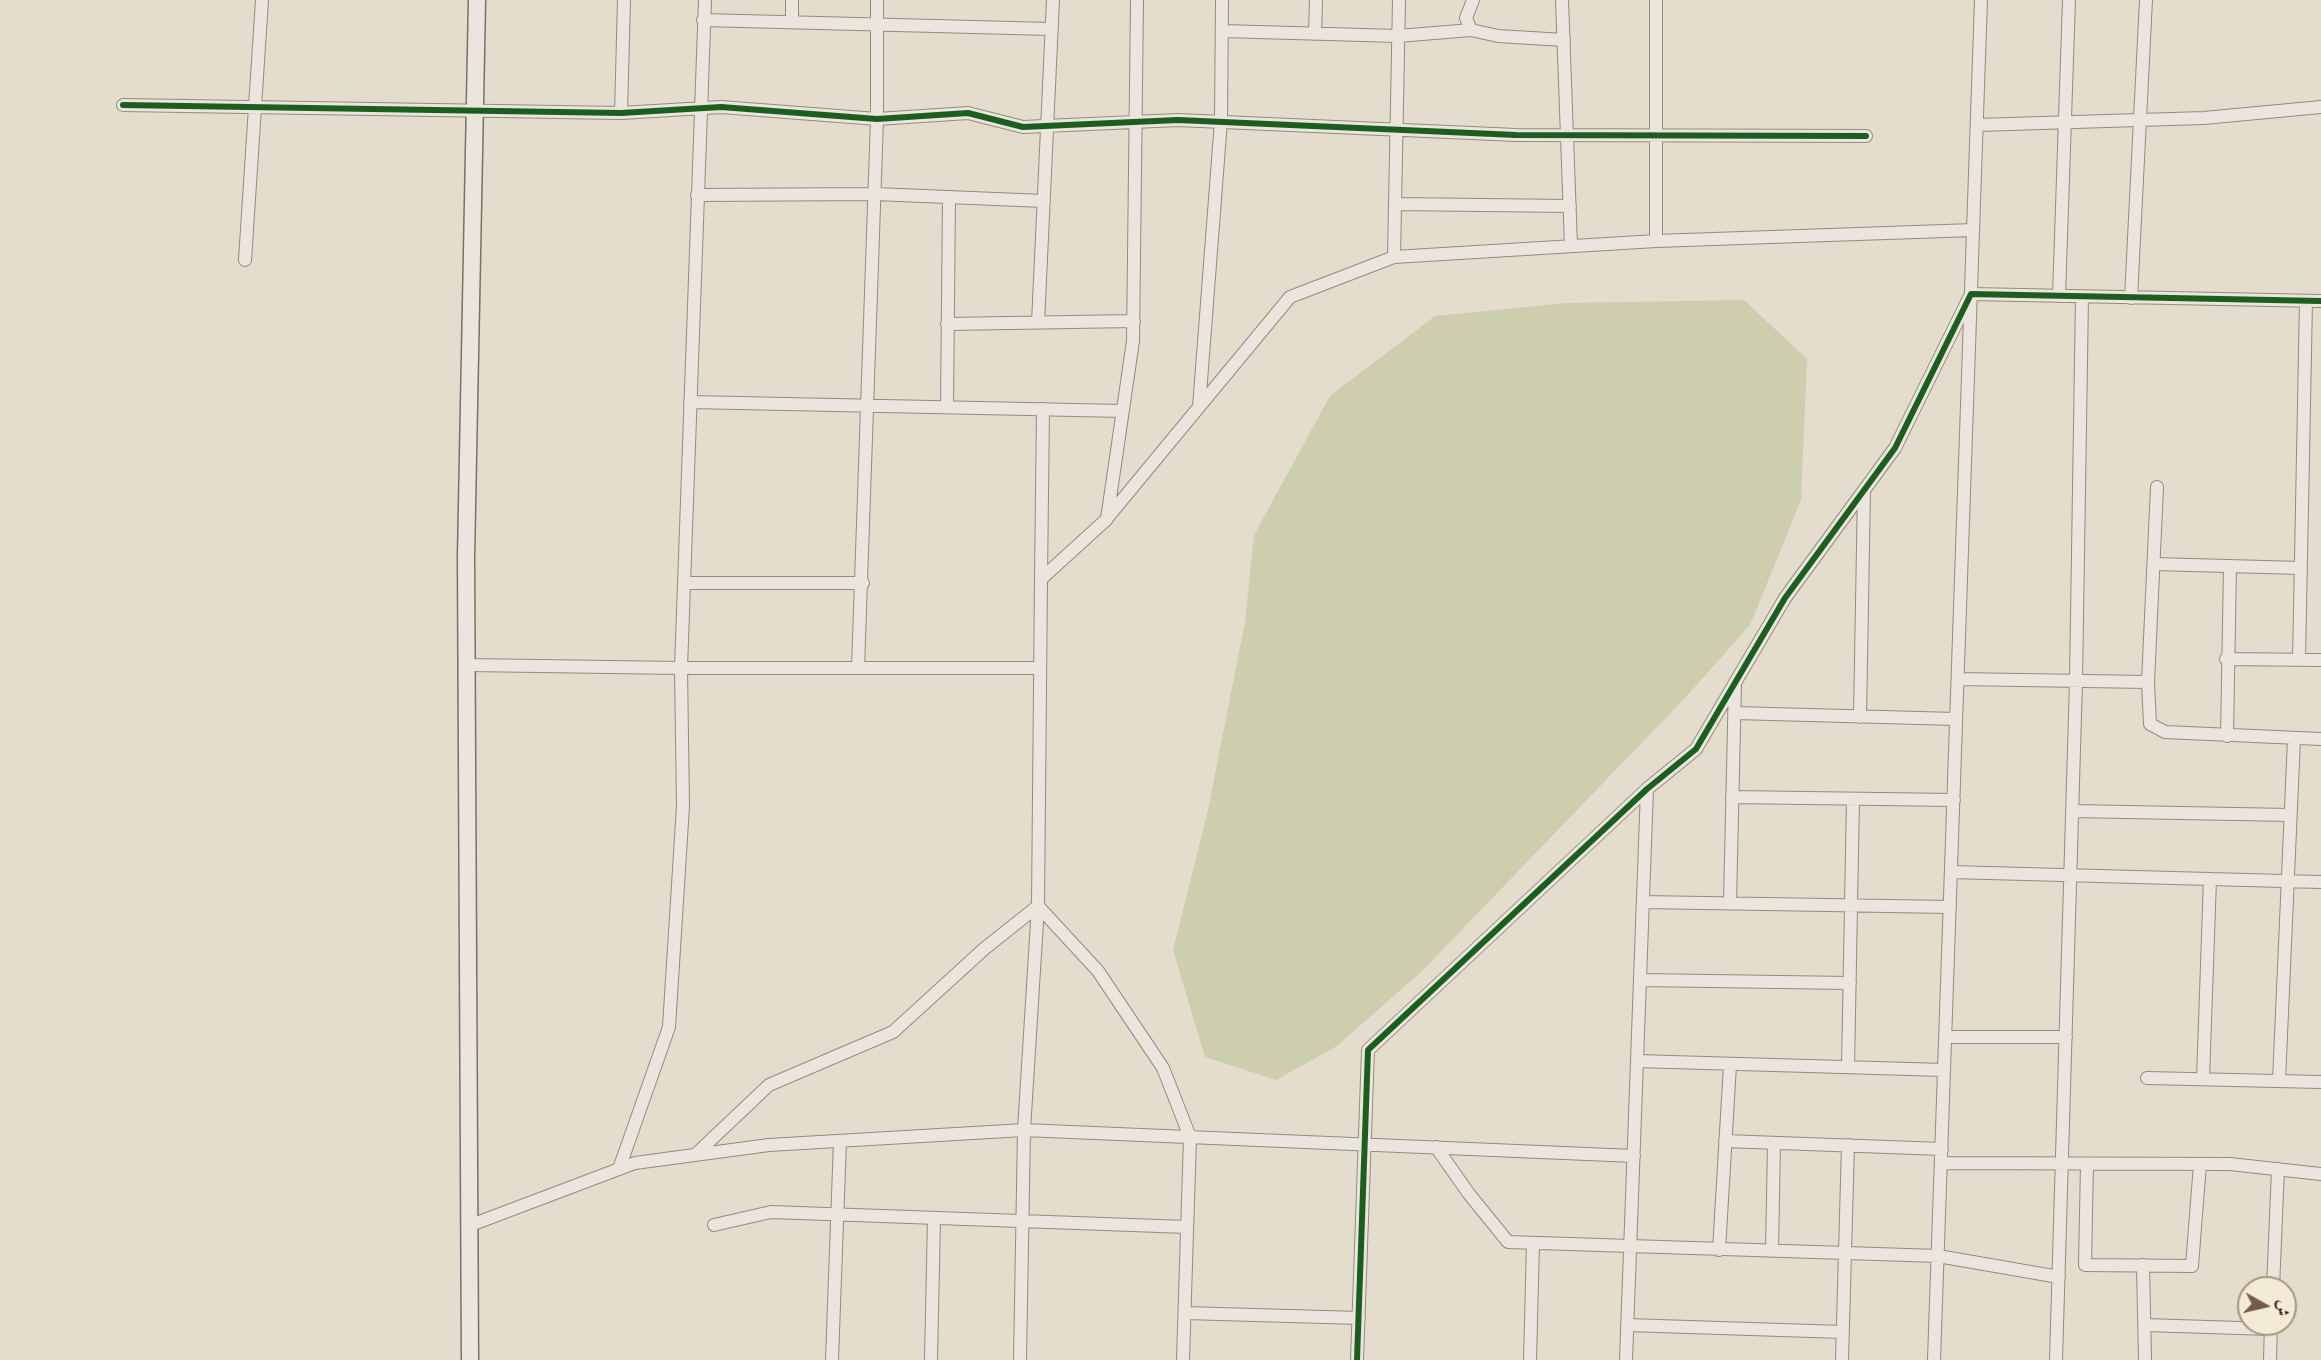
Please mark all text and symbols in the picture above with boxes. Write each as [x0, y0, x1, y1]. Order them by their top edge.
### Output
north arrow [2237, 1276, 2297, 1336]
text: ش [2273, 1299, 2294, 1317]

